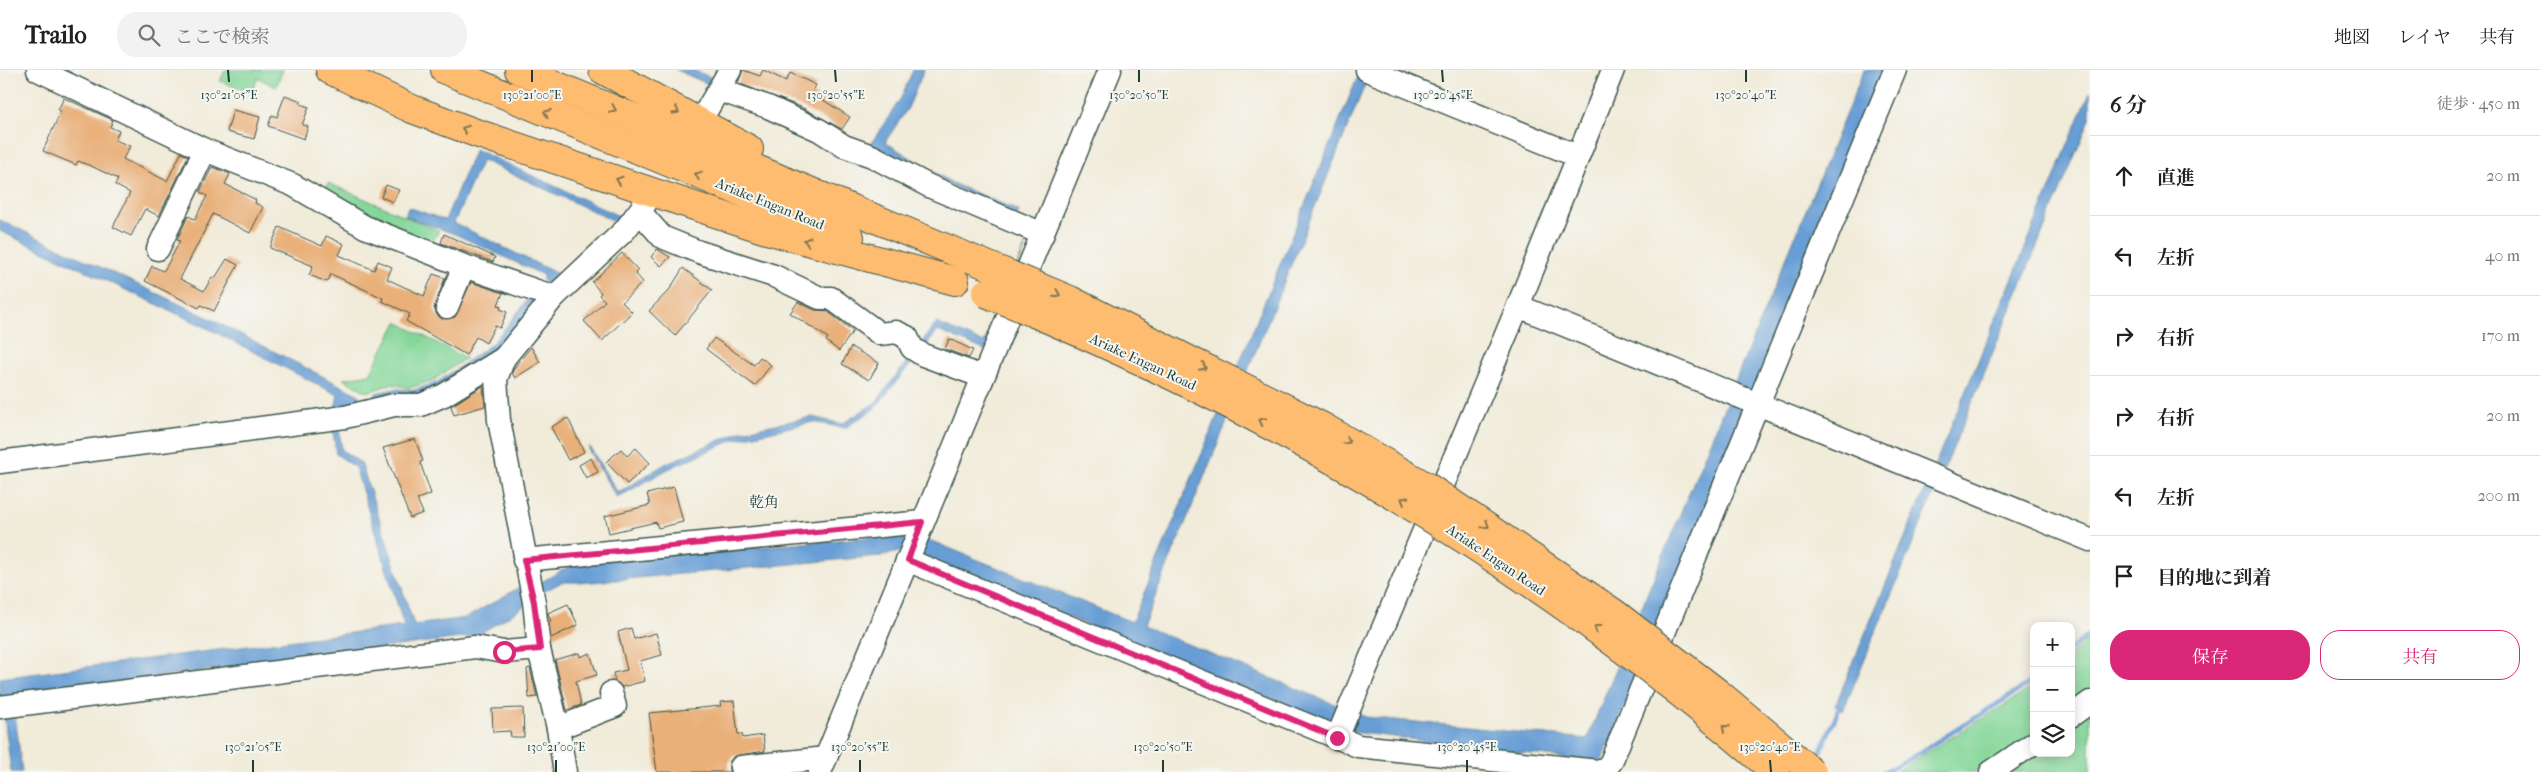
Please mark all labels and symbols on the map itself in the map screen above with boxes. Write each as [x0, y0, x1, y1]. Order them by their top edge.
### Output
text: 130°21'05"E [200, 88, 258, 102]
text: 130°21'00"E [503, 88, 561, 102]
text: 130°20'55"E [807, 88, 865, 102]
text: 130°20'50"E [1109, 88, 1169, 102]
text: 130°20'45"E [1413, 88, 1473, 102]
text: 130°20'40"E [1715, 88, 1777, 102]
one-way arrow [608, 103, 617, 113]
one-way arrow [671, 105, 680, 115]
one-way arrow [544, 109, 552, 119]
one-way arrow [461, 125, 469, 135]
one-way arrow [694, 170, 703, 181]
street label: Ariake Engan Road [712, 174, 827, 234]
one-way arrow [615, 176, 623, 186]
one-way arrow [803, 236, 811, 246]
one-way arrow [1052, 288, 1061, 299]
street label: Ariake Engan Road [1086, 329, 1199, 394]
one-way arrow [1197, 360, 1206, 370]
one-way arrow [1258, 417, 1267, 427]
one-way arrow [1341, 435, 1350, 445]
district label: 乾角 [749, 493, 779, 511]
one-way arrow [1400, 496, 1409, 506]
one-way arrow [1480, 519, 1490, 528]
street label: Ariake Engan Road [1443, 520, 1549, 600]
one-way arrow [1594, 625, 1603, 634]
route start [493, 641, 516, 664]
one-way arrow [1722, 725, 1731, 734]
route end [1326, 727, 1349, 750]
text: 130°21'05"E [224, 740, 282, 754]
text: 130°21'00"E [527, 740, 585, 754]
text: 130°20'55"E [831, 740, 889, 754]
text: 130°20'50"E [1133, 740, 1193, 754]
text: 130°20'45"E [1437, 740, 1497, 754]
text: 130°20'40"E [1739, 740, 1801, 754]

